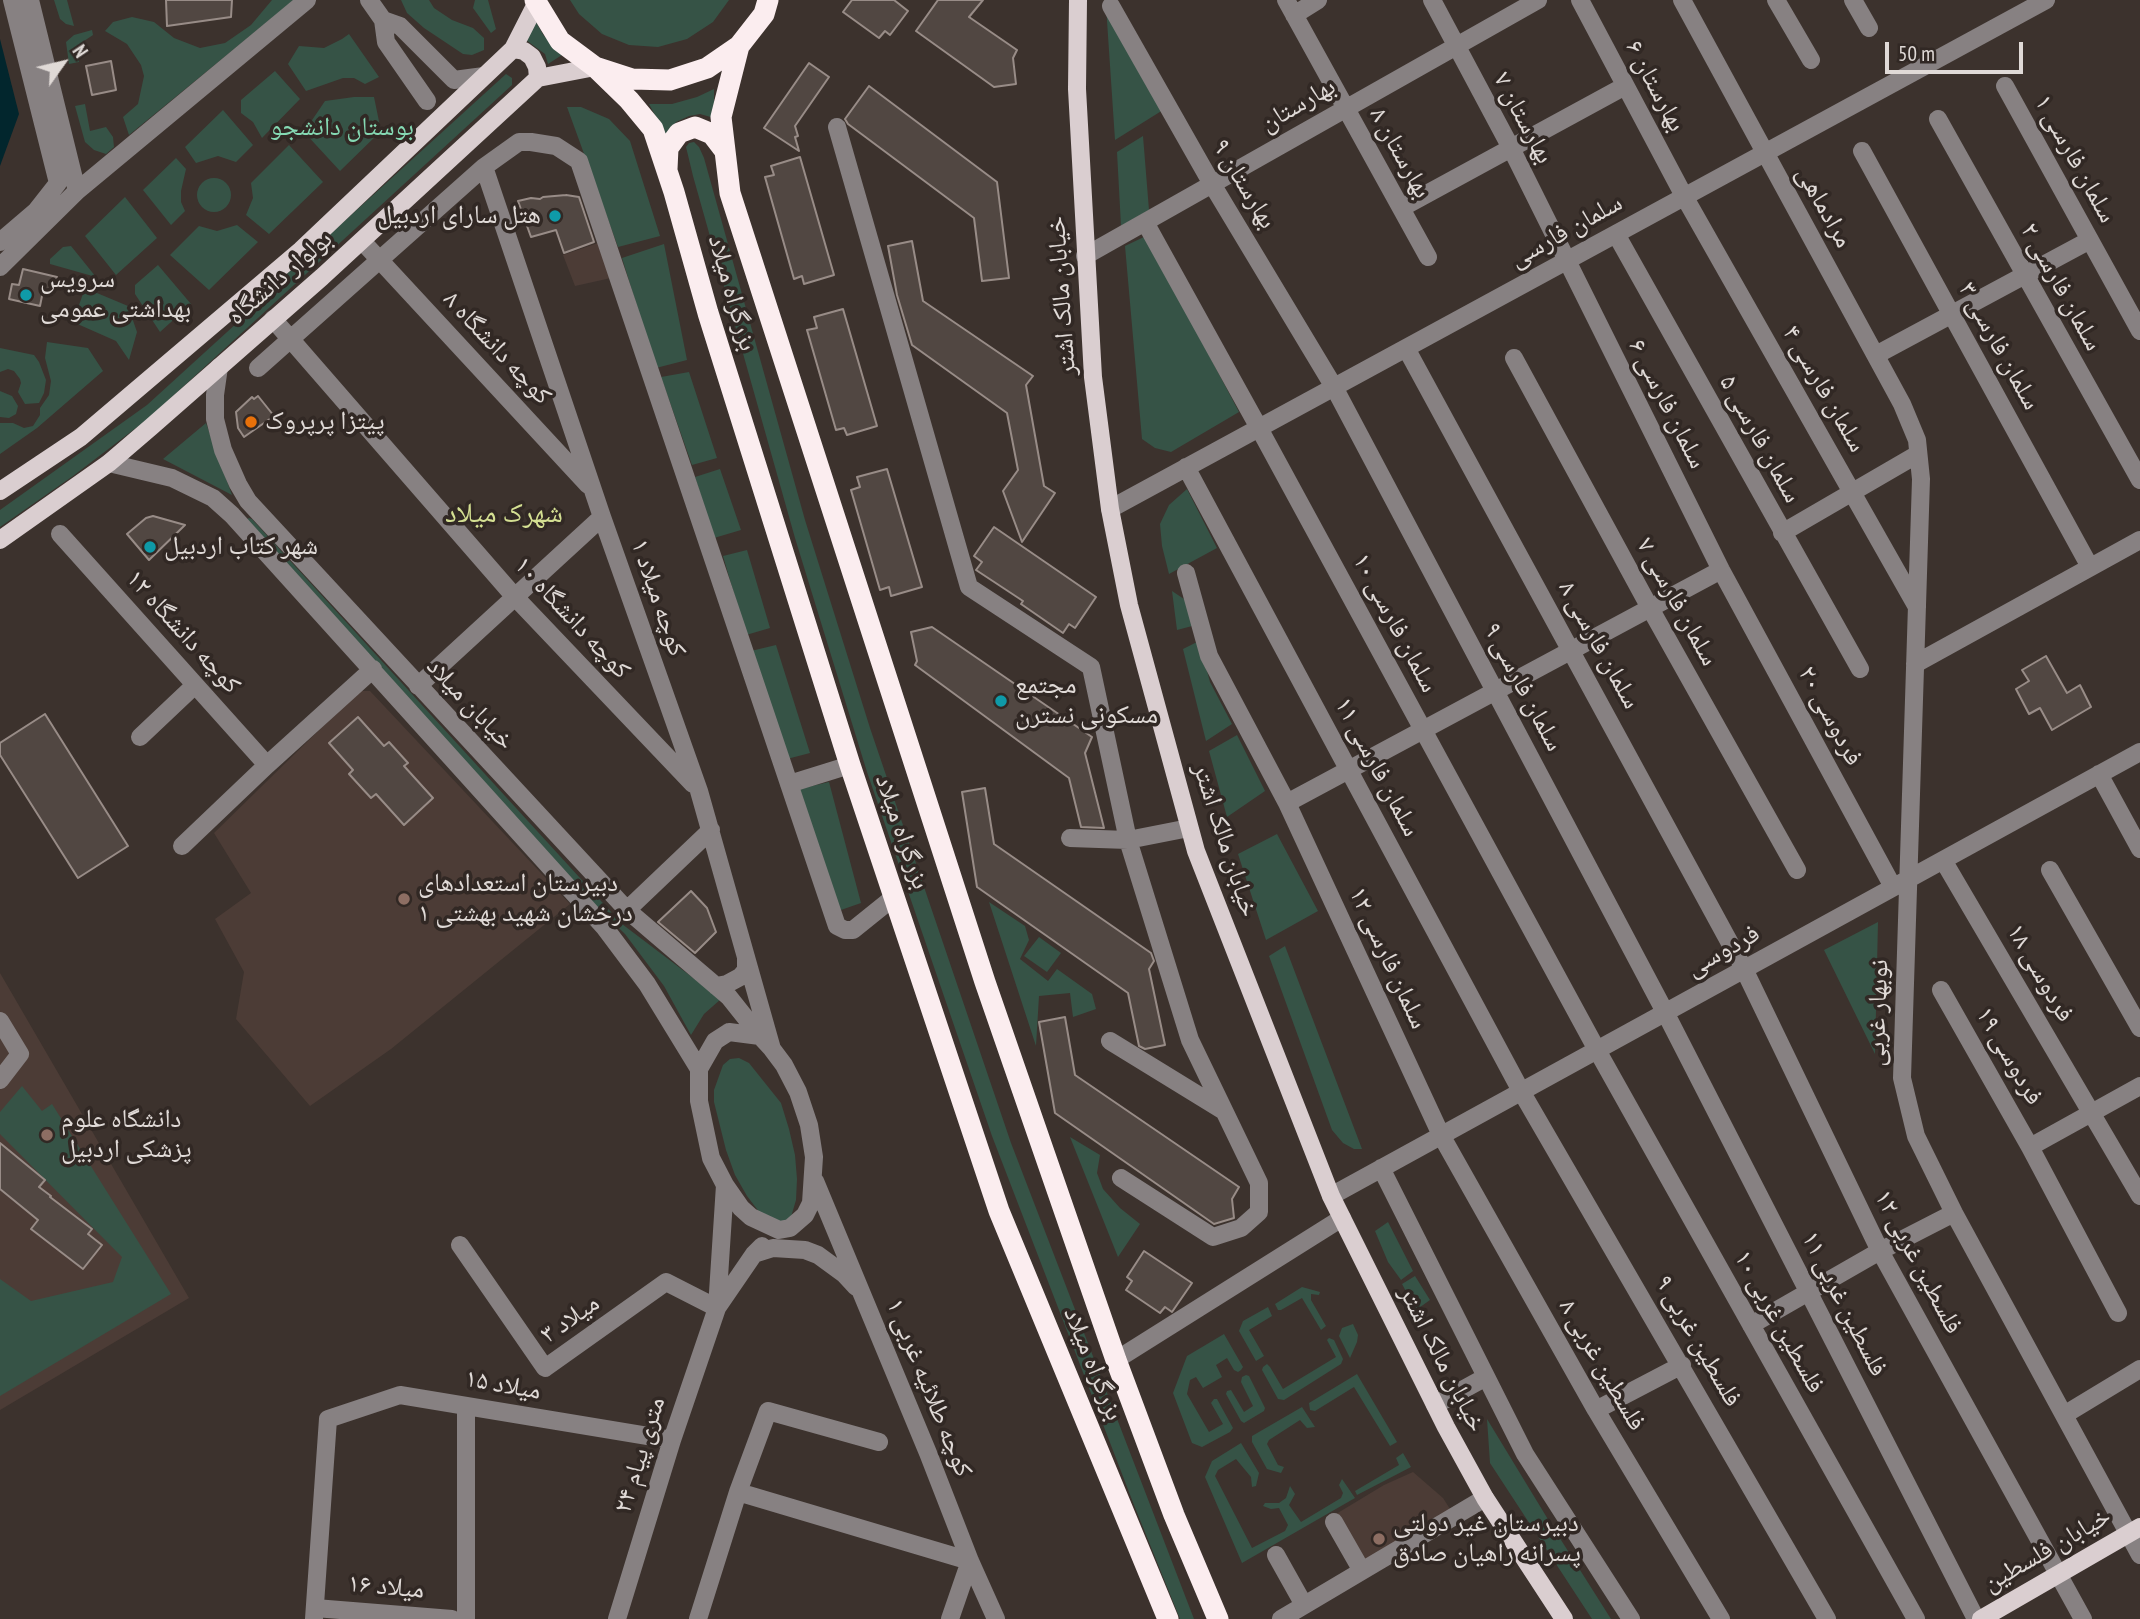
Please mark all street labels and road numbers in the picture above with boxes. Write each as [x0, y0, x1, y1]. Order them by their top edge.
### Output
street label: بهارستان ۶ [1618, 35, 1692, 137]
street label: بهارستان ۷ [1486, 67, 1560, 169]
street label: بهارستان [1255, 71, 1341, 139]
street label: سلمان فارسی ۱ [2027, 90, 2123, 228]
street label: بهارستان ۸ [1362, 102, 1438, 204]
street label: بهارستان ۹ [1205, 133, 1283, 235]
street label: مرادماهی [1789, 161, 1859, 253]
street label: سلمان فارسی [1504, 187, 1628, 275]
street label: خیابان مالک اشتر [1041, 215, 1083, 377]
street label: سلمان فارسی ۲ [2013, 218, 2109, 356]
street label: بولوار دانشگاه [221, 224, 339, 332]
street label: بزرگراه میلاد [701, 231, 763, 355]
street label: سلمان فارسی ۳ [1951, 277, 2047, 415]
street label: کوچه دانشگاه ۸ [436, 285, 558, 411]
street label: سلمان فارسی ۴ [1775, 320, 1873, 458]
street label: سلمان فارسی ۶ [1621, 334, 1713, 474]
street label: سلمان فارسی ۵ [1712, 370, 1808, 508]
street label: سلمان فارسی ۷ [1629, 533, 1725, 671]
street label: کوچه میلاد ۱ [623, 535, 693, 661]
street label: سلمان فارسی ۱۰ [1345, 548, 1445, 698]
street label: کوچه دانشگاه ۱۰ [507, 550, 637, 686]
street label: کوچه دانشگاه ۱۲ [119, 564, 247, 700]
street label: سلمان فارسی ۸ [1551, 576, 1647, 714]
street label: سلمان فارسی ۹ [1476, 617, 1570, 757]
street label: خیابان میلاد [419, 651, 521, 757]
street label: فردوسی ۲۰ [1791, 661, 1869, 771]
street label: سلمان فارسی ۱۱ [1327, 692, 1427, 842]
street label: خیابان مالک اشتر [1185, 759, 1265, 921]
street label: بزرگراه میلاد [868, 771, 936, 893]
street label: سلمان فارسی ۱۲ [1342, 882, 1434, 1034]
street label: فردوسی [1681, 918, 1765, 984]
street label: فردوسی ۱۸ [1999, 918, 2081, 1028]
street label: نوبهار غربی [1861, 959, 1895, 1067]
street label: فردوسی ۱۹ [1968, 1001, 2050, 1111]
street label: فلسطین غربی ۱۲ [1867, 1185, 1969, 1339]
street label: فلسطین غربی ۱۱ [1794, 1226, 1894, 1382]
street label: فلسطین غربی ۱۰ [1727, 1245, 1831, 1399]
street label: فلسطین غربی ۹ [1648, 1270, 1748, 1412]
street label: خیابان مالک اشتر [1392, 1281, 1492, 1437]
street label: میلاد ۳ [534, 1288, 606, 1350]
street label: کوچه طلائیه غربی ۱ [879, 1294, 979, 1482]
street label: فلسطین غربی ۸ [1552, 1294, 1652, 1436]
street label: بزرگراه میلاد [1056, 1303, 1130, 1425]
street label: میلاد ۱۵ [463, 1363, 543, 1407]
street label: ۲۴ متری پیام [608, 1393, 672, 1517]
street label: خیابان فلسطین [1978, 1501, 2116, 1599]
street label: میلاد ۱۶ [346, 1568, 426, 1606]

